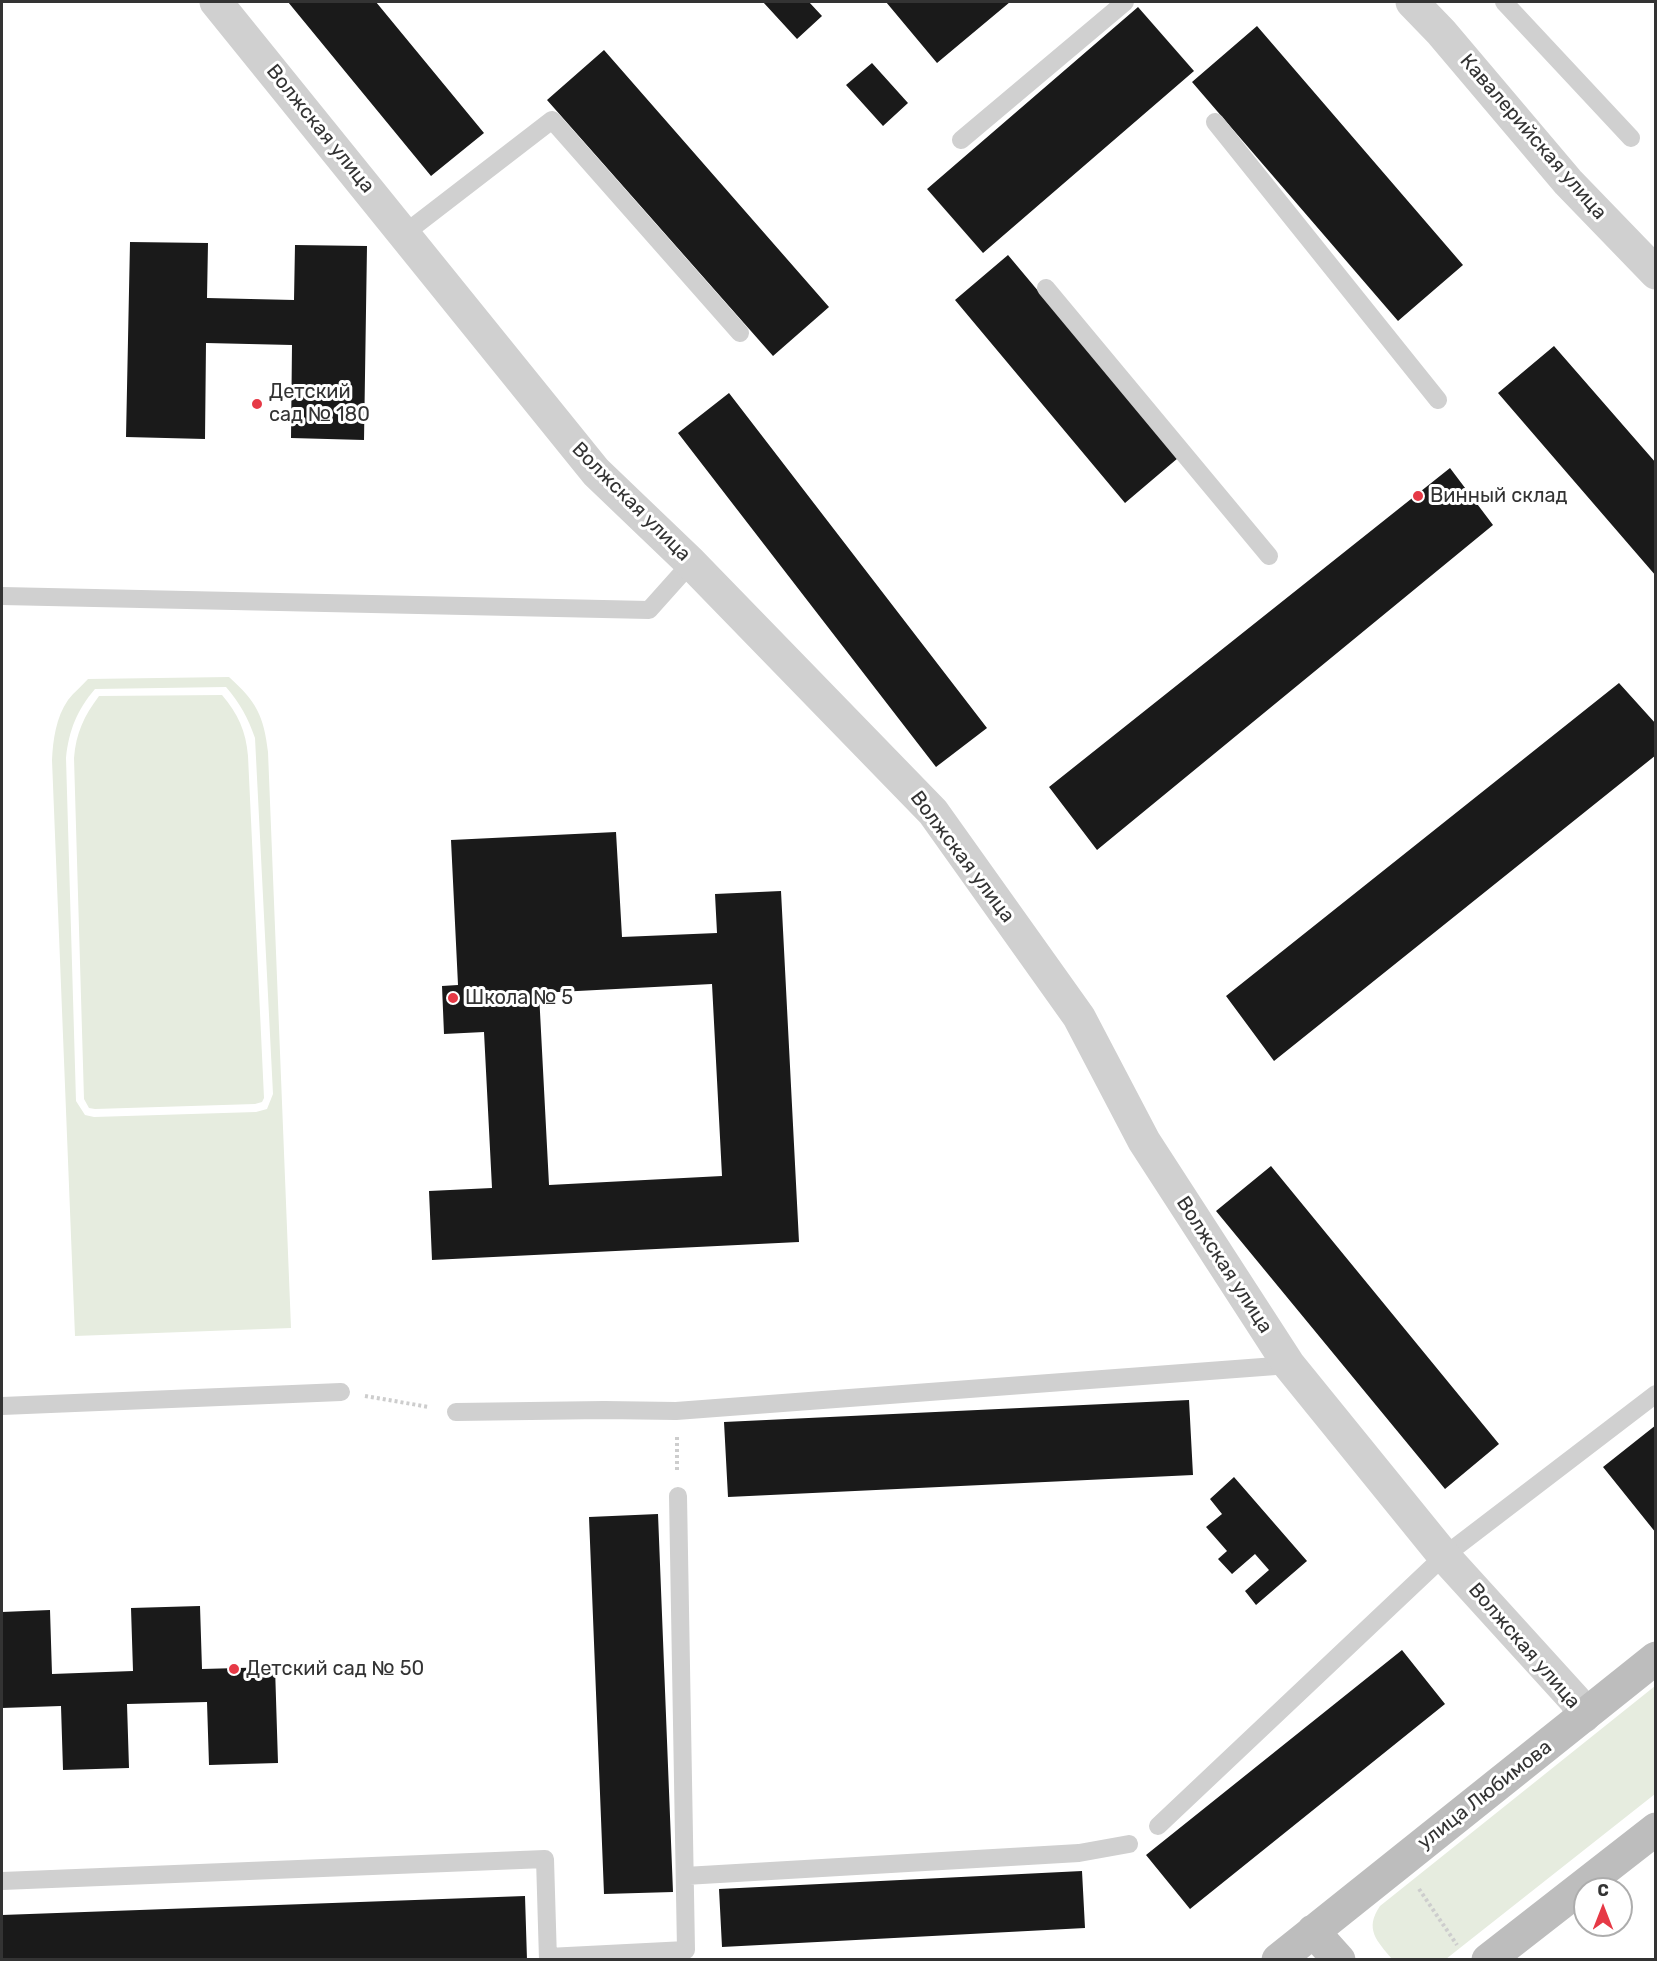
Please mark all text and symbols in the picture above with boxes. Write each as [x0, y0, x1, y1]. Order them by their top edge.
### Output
street label: Кавалерийская улица [1455, 49, 1611, 225]
street label: Волжская улица [261, 60, 379, 198]
place label: Детский сад № 180 [269, 380, 370, 427]
marker: Детский сад № 180 [250, 397, 264, 411]
street label: Волжская улица [567, 438, 695, 566]
place label: Винный склад [1430, 484, 1568, 508]
marker: Винный склад [1411, 489, 1425, 503]
street label: Волжская улица [905, 787, 1019, 927]
place label: Школа № 5 [465, 986, 573, 1010]
marker: Школа № 5 [446, 991, 460, 1005]
street label: Волжская улица [1171, 1192, 1277, 1338]
street label: Волжская улица [1463, 1578, 1585, 1714]
place label: Детский сад № 50 [246, 1657, 424, 1681]
marker: Детский сад № 50 [227, 1662, 241, 1676]
street label: улица Любимова [1413, 1735, 1557, 1855]
north arrow [1573, 1877, 1633, 1937]
text: С [1597, 1881, 1609, 1900]

